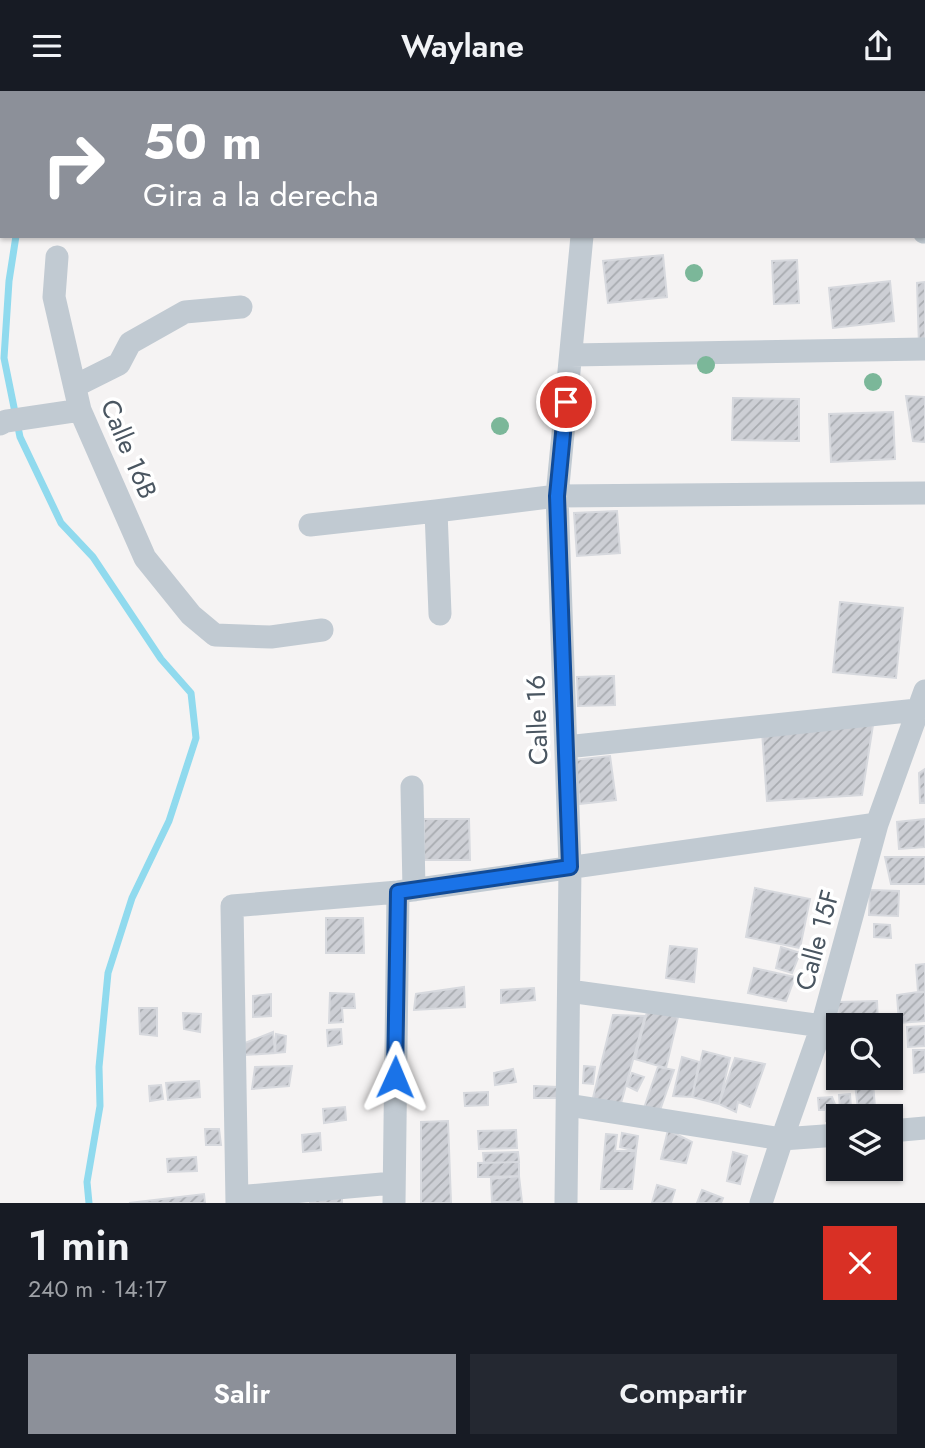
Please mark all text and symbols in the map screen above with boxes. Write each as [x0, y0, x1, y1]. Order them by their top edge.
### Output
text: Waylane [401, 23, 524, 69]
icon: menu [28, 27, 66, 65]
icon: share [859, 27, 897, 65]
text: 50 m [143, 107, 262, 177]
icon: right [28, 119, 119, 210]
text: Gira a la derecha [143, 172, 379, 218]
pin [536, 372, 596, 432]
icon: arrive [547, 383, 585, 421]
street label: Calle 16B [91, 393, 167, 505]
street label: Calle 16 [516, 674, 558, 766]
street label: Calle 15F [785, 885, 849, 995]
map controls [826, 1013, 903, 1181]
button: search [826, 1013, 903, 1090]
position arrow [358, 1040, 432, 1114]
button: layers [826, 1104, 903, 1181]
text: 1 min [28, 1215, 130, 1276]
button: close [823, 1226, 897, 1300]
text: 240 m · 14:17 [28, 1272, 167, 1306]
button: Salir [28, 1354, 456, 1434]
button: Compartir [470, 1354, 897, 1434]

